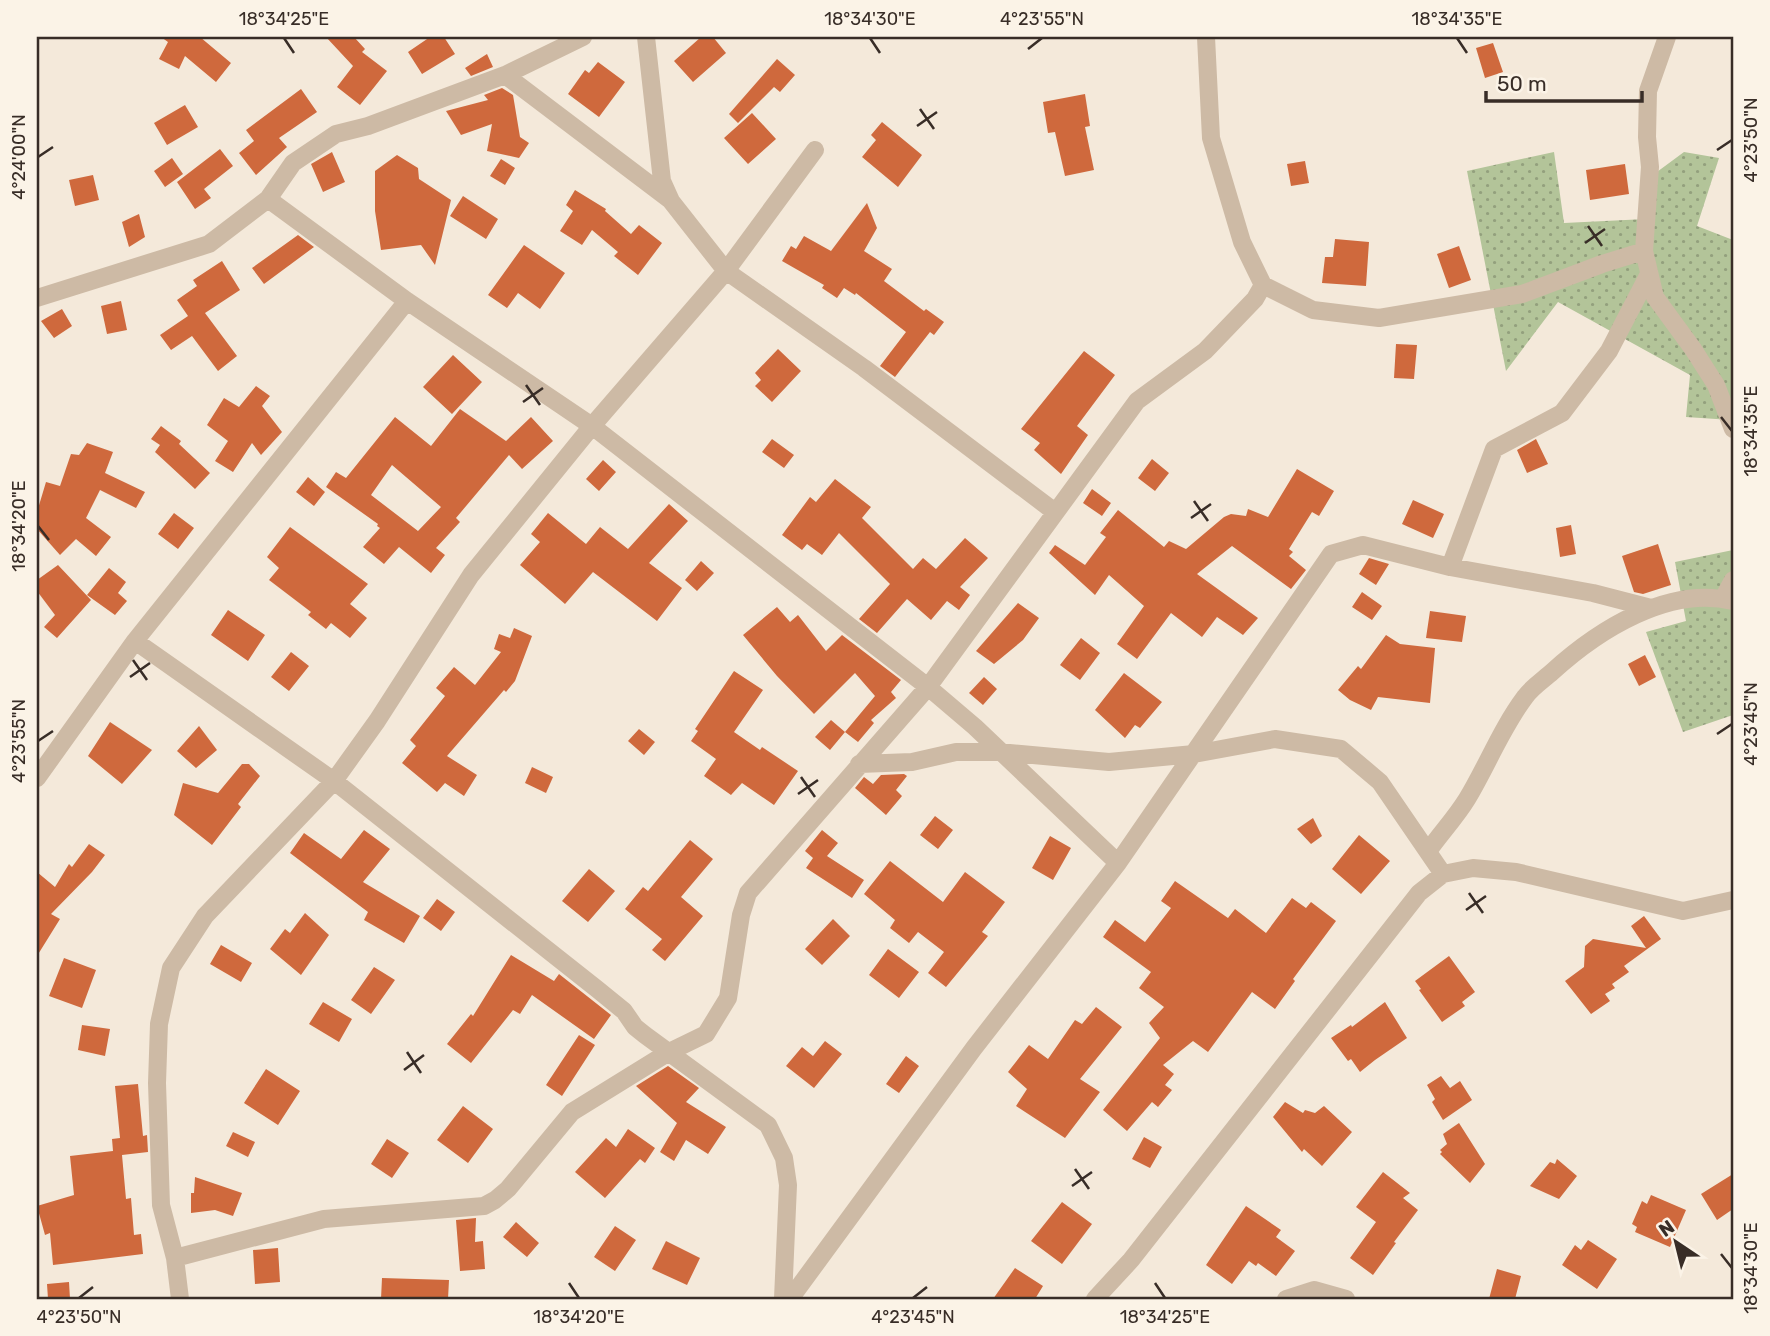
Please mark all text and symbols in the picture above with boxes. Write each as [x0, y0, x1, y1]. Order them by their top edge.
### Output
text: 18°34'25"E [239, 8, 329, 30]
text: 18°34'30"E [824, 8, 916, 30]
text: 4°23'55"N [1000, 8, 1084, 30]
text: 18°34'35"E [1412, 8, 1502, 30]
scale bar [1486, 60, 1642, 104]
text: 50 m [1497, 71, 1547, 96]
text: 4°23'50"N [1740, 98, 1762, 182]
text: 4°24'00"N [8, 114, 30, 200]
text: 18°34'35"E [1740, 386, 1762, 476]
text: 18°34'20"E [8, 480, 30, 572]
text: 4°23'45"N [1740, 682, 1762, 766]
text: 4°23'55"N [8, 699, 30, 783]
north arrow [1640, 1206, 1710, 1276]
text: N [1654, 1215, 1679, 1242]
text: 18°34'30"E [1740, 1222, 1762, 1314]
text: 4°23'50"N [37, 1306, 121, 1328]
text: 18°34'20"E [533, 1306, 625, 1328]
text: 4°23'45"N [871, 1306, 955, 1328]
text: 18°34'25"E [1120, 1306, 1210, 1328]

